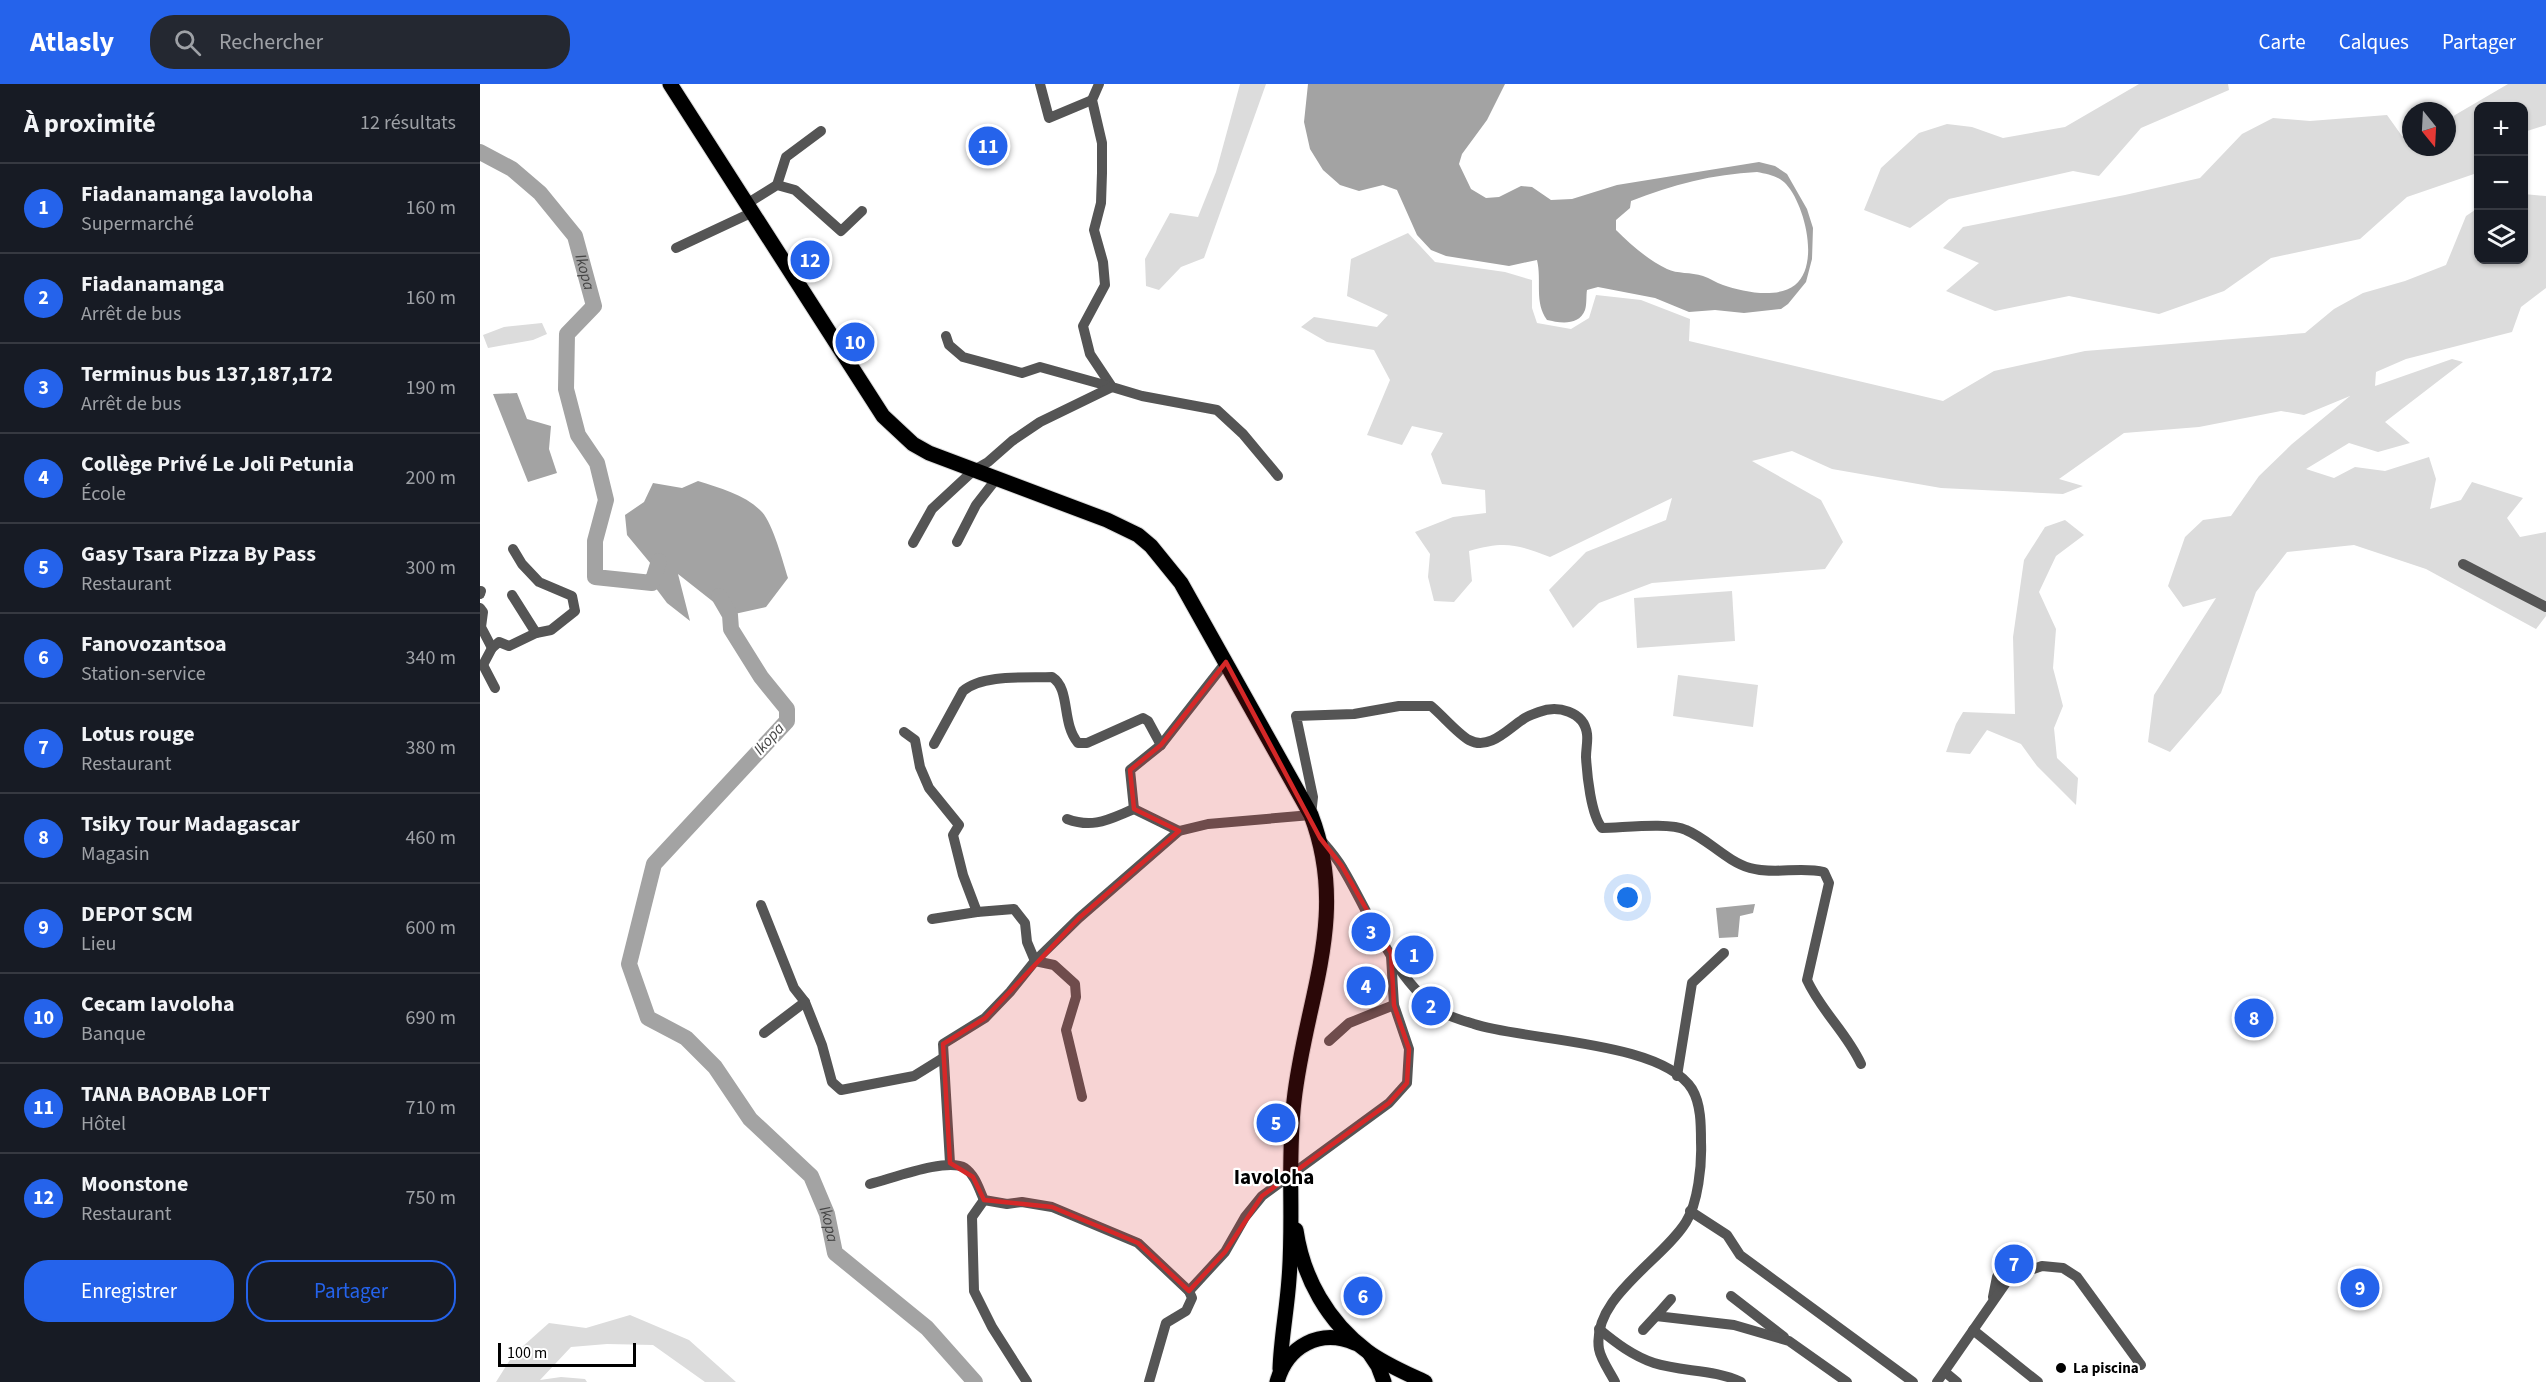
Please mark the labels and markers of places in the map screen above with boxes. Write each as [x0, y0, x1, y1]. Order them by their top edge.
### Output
pin: 11 [968, 124, 1008, 168]
pin: 12 [790, 238, 830, 282]
pin: 10 [836, 320, 874, 364]
pin: 3 [1352, 910, 1390, 954]
pin: 1 [1394, 932, 1434, 978]
pin: 4 [1346, 964, 1386, 1008]
pin: 2 [1412, 984, 1450, 1028]
pin: 8 [2234, 996, 2274, 1040]
pin: 5 [1256, 1100, 1296, 1146]
pin: 7 [1994, 1242, 2033, 1286]
pin: 9 [2340, 1266, 2380, 1310]
pin: 6 [1344, 1274, 1382, 1318]
place label: La piscina [2073, 1358, 2139, 1379]
marker: La piscina [2054, 1361, 2068, 1375]

